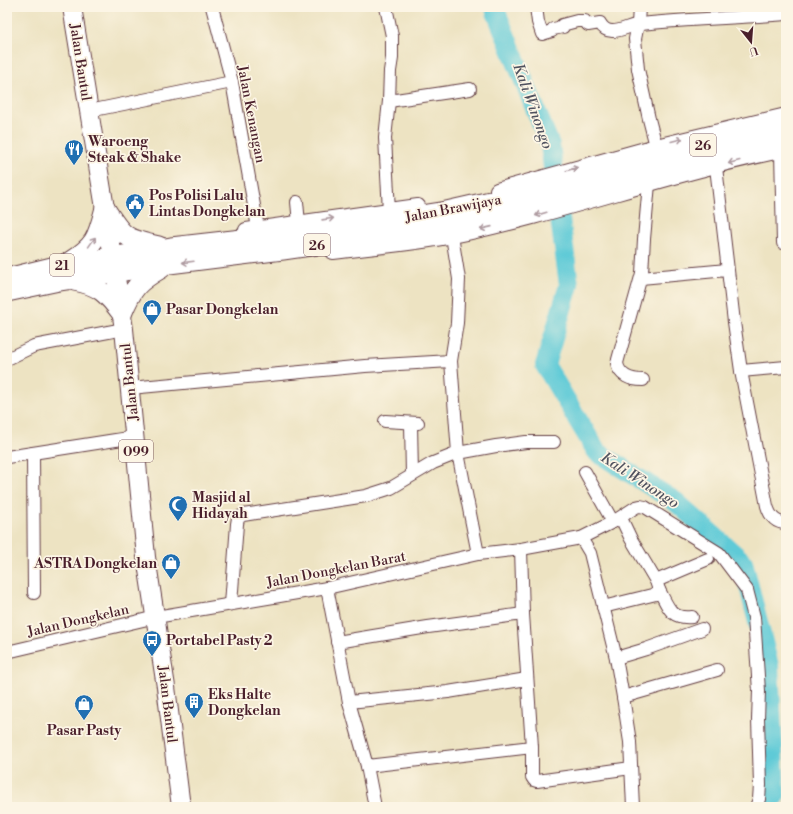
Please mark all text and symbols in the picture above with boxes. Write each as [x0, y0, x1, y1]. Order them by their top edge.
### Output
street label: Jalan Bantul [65, 21, 95, 102]
north arrow [731, 22, 771, 62]
text: U [747, 43, 760, 59]
water label: Kali Winongo [508, 61, 557, 152]
street label: Jalan Kenangan [233, 63, 269, 165]
place label: Waroeng Steak & Shake [87, 133, 182, 167]
road number: 26 [690, 134, 716, 156]
one-way arrow [670, 136, 683, 144]
restaurant icon: Waroeng Steak & Shake [63, 138, 85, 166]
one-way arrow [728, 159, 741, 166]
one-way arrow [566, 165, 579, 173]
place label: Pos Polisi Lalu Lintas Dongkelan [149, 187, 266, 221]
street label: Jalan Brawijaya [403, 191, 504, 227]
public building icon: Pos Polisi Lalu Lintas Dongkelan [124, 192, 146, 220]
one-way arrow [535, 211, 548, 218]
one-way arrow [321, 215, 334, 223]
one-way arrow [480, 224, 493, 232]
road number: 26 [304, 234, 330, 256]
one-way arrow [88, 237, 96, 248]
road number: 21 [50, 254, 74, 276]
one-way arrow [182, 258, 195, 265]
shop icon: Pasar Dongkelan [141, 298, 163, 326]
place label: Pasar Dongkelan [166, 301, 279, 319]
street label: Jalan Bantul [117, 342, 143, 423]
road number: 099 [119, 440, 153, 462]
water label: Kali Winongo [597, 448, 683, 513]
place label: Masjid al Hidayah [192, 489, 251, 523]
mosque icon: Masjid al Hidayah [167, 494, 189, 522]
street label: Jalan Dongkelan Barat [264, 548, 407, 593]
shop icon: ASTRA Dongkelan [160, 552, 182, 580]
place label: ASTRA Dongkelan [33, 555, 157, 573]
street label: Jalan Dongkelan [25, 600, 131, 642]
bus stop icon: Portabel Pasty 2 [141, 629, 163, 657]
place label: Portabel Pasty 2 [166, 632, 273, 650]
street label: Jalan Bantul [153, 663, 181, 744]
place label: Eks Halte Dongkelan [208, 686, 281, 720]
building icon: Eks Halte Dongkelan [183, 691, 205, 719]
shop icon: Pasar Pasty [73, 693, 95, 721]
place label: Pasar Pasty [47, 722, 122, 740]

